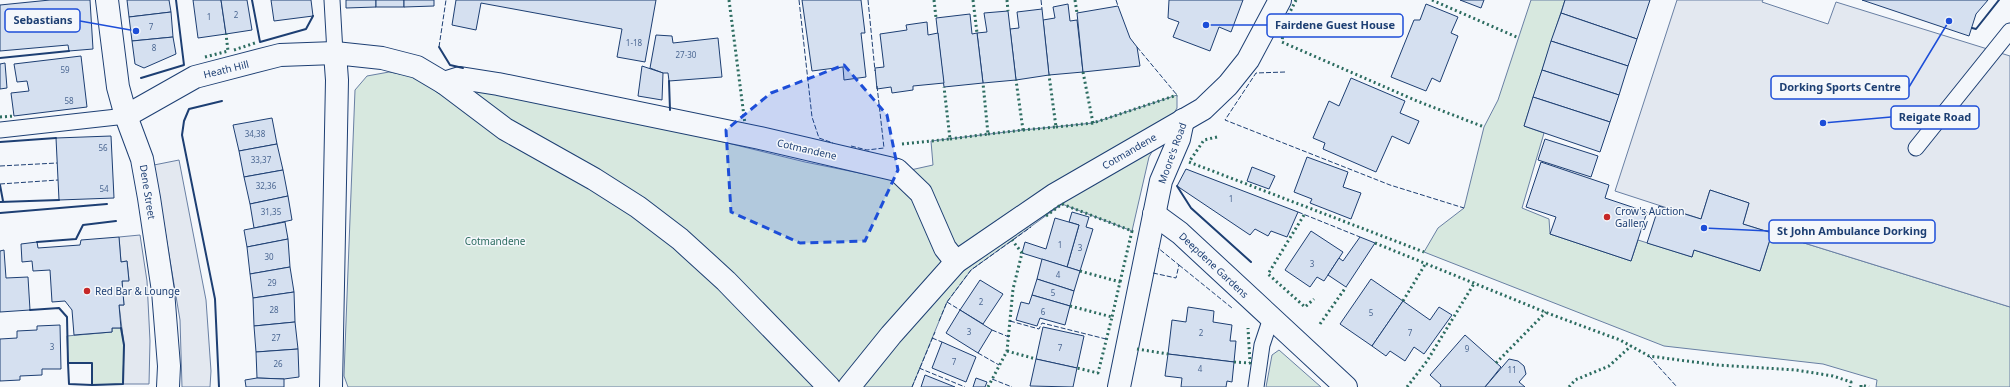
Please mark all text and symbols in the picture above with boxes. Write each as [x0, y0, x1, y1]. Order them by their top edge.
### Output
callout: Sebastians [5, 9, 80, 32]
house number: 2 [234, 9, 239, 20]
house number: 1 [207, 11, 211, 22]
text: Sebastians [13, 12, 73, 27]
callout: Fairdene Guest House [1267, 14, 1403, 37]
text: Fairdene Guest House [1275, 17, 1395, 32]
house number: 7 [149, 21, 154, 32]
house number: 1-18 [626, 37, 643, 48]
house number: 8 [152, 42, 157, 53]
house number: 27-30 [676, 49, 697, 60]
street label: Heath Hill [202, 57, 250, 81]
house number: 59 [60, 64, 70, 75]
callout: Dorking Sports Centre [1771, 76, 1909, 99]
text: Dorking Sports Centre [1779, 79, 1901, 94]
house number: 58 [64, 95, 74, 106]
callout: Reigate Road [1891, 106, 1979, 129]
text: Reigate Road [1899, 109, 1971, 124]
street label: Moore's Road [1154, 121, 1190, 185]
house number: 34,38 [245, 128, 266, 139]
street label: Cotmandene [1099, 130, 1159, 172]
street label: Cotmandene [776, 135, 839, 163]
house number: 56 [98, 142, 108, 153]
house number: 33,37 [251, 154, 272, 165]
street label: Dene Street [137, 164, 159, 221]
house number: 32,36 [256, 180, 277, 191]
house number: 54 [99, 183, 109, 194]
house number: 1 [1229, 193, 1233, 204]
place label: Crow's Auction Gallery [1615, 204, 1685, 230]
house number: 31,35 [261, 206, 282, 217]
marker: Crow's Auction Gallery [1602, 212, 1612, 222]
callout: St John Ambulance Dorking [1769, 220, 1935, 243]
text: St John Ambulance Dorking [1777, 223, 1927, 238]
street label: Deepdene Gardens [1176, 229, 1252, 301]
park label: Cotmandene [465, 234, 526, 248]
house number: 1 [1058, 239, 1062, 250]
house number: 3 [1078, 242, 1083, 253]
house number: 30 [264, 251, 274, 262]
house number: 3 [1310, 258, 1315, 269]
house number: 4 [1056, 269, 1061, 280]
house number: 29 [267, 277, 277, 288]
place label: Red Bar & Lounge [95, 284, 180, 298]
marker: Red Bar & Lounge [82, 286, 92, 296]
house number: 5 [1051, 287, 1056, 298]
house number: 2 [979, 296, 984, 307]
house number: 28 [269, 304, 279, 315]
house number: 6 [1041, 306, 1046, 317]
house number: 5 [1369, 307, 1374, 318]
house number: 3 [967, 326, 972, 337]
house number: 2 [1199, 327, 1204, 338]
house number: 7 [1408, 327, 1413, 338]
house number: 27 [271, 332, 281, 343]
house number: 3 [50, 341, 55, 352]
house number: 7 [1058, 342, 1063, 353]
house number: 9 [1465, 343, 1470, 354]
house number: 7 [952, 356, 957, 367]
house number: 26 [273, 358, 283, 369]
house number: 4 [1198, 363, 1203, 374]
house number: 11 [1507, 364, 1517, 375]

